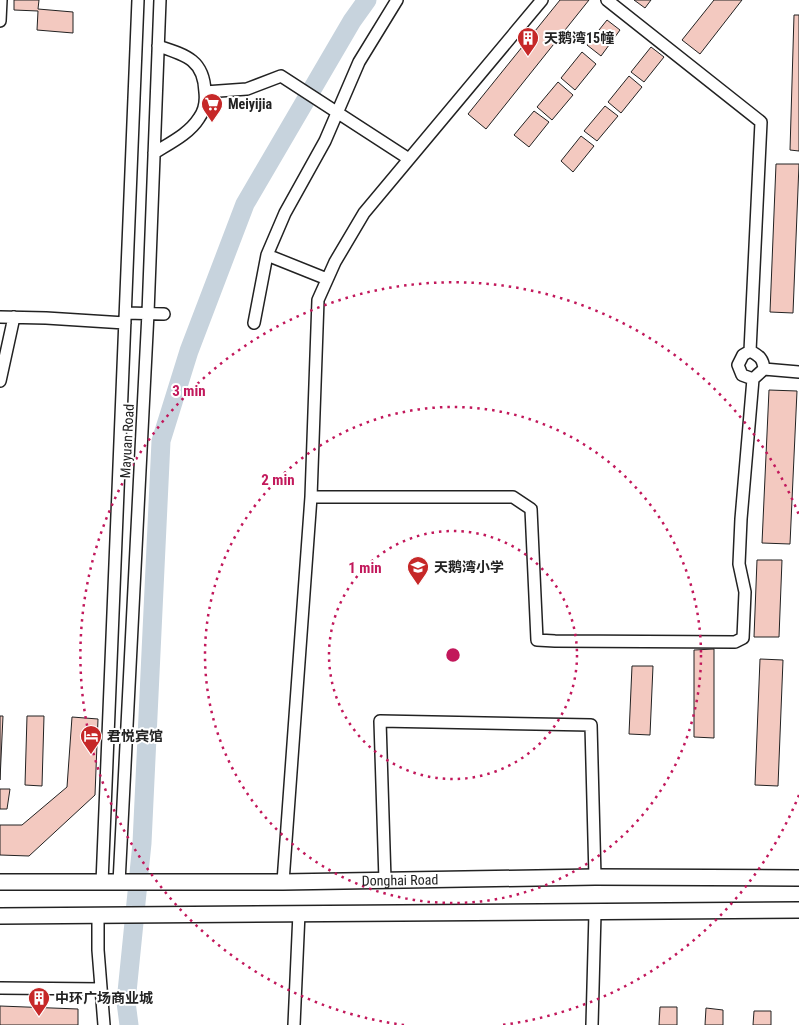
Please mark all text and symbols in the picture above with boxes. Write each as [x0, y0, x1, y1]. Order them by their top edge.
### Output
building icon: 天鹅湾15幢 [516, 26, 540, 57]
place label: 天鹅湾15幢 [544, 30, 614, 46]
supermarket icon: Meiyijia [200, 92, 224, 123]
place label: Meiyijia [228, 96, 273, 112]
text: 3 min [172, 382, 206, 400]
street label: Mayuan Road [117, 403, 137, 479]
text: 2 min [261, 471, 295, 489]
school or university icon: 天鹅湾小学 [406, 555, 430, 586]
text: 1 min [348, 559, 382, 577]
place label: 天鹅湾小学 [434, 559, 504, 575]
centre of rings [444, 646, 462, 664]
hotel icon: 君悦宾馆 [79, 724, 103, 755]
place label: 君悦宾馆 [107, 728, 163, 744]
street label: Donghai Road [361, 872, 438, 889]
building icon: 中环广场商业城 [27, 986, 51, 1017]
place label: 中环广场商业城 [55, 990, 153, 1006]

